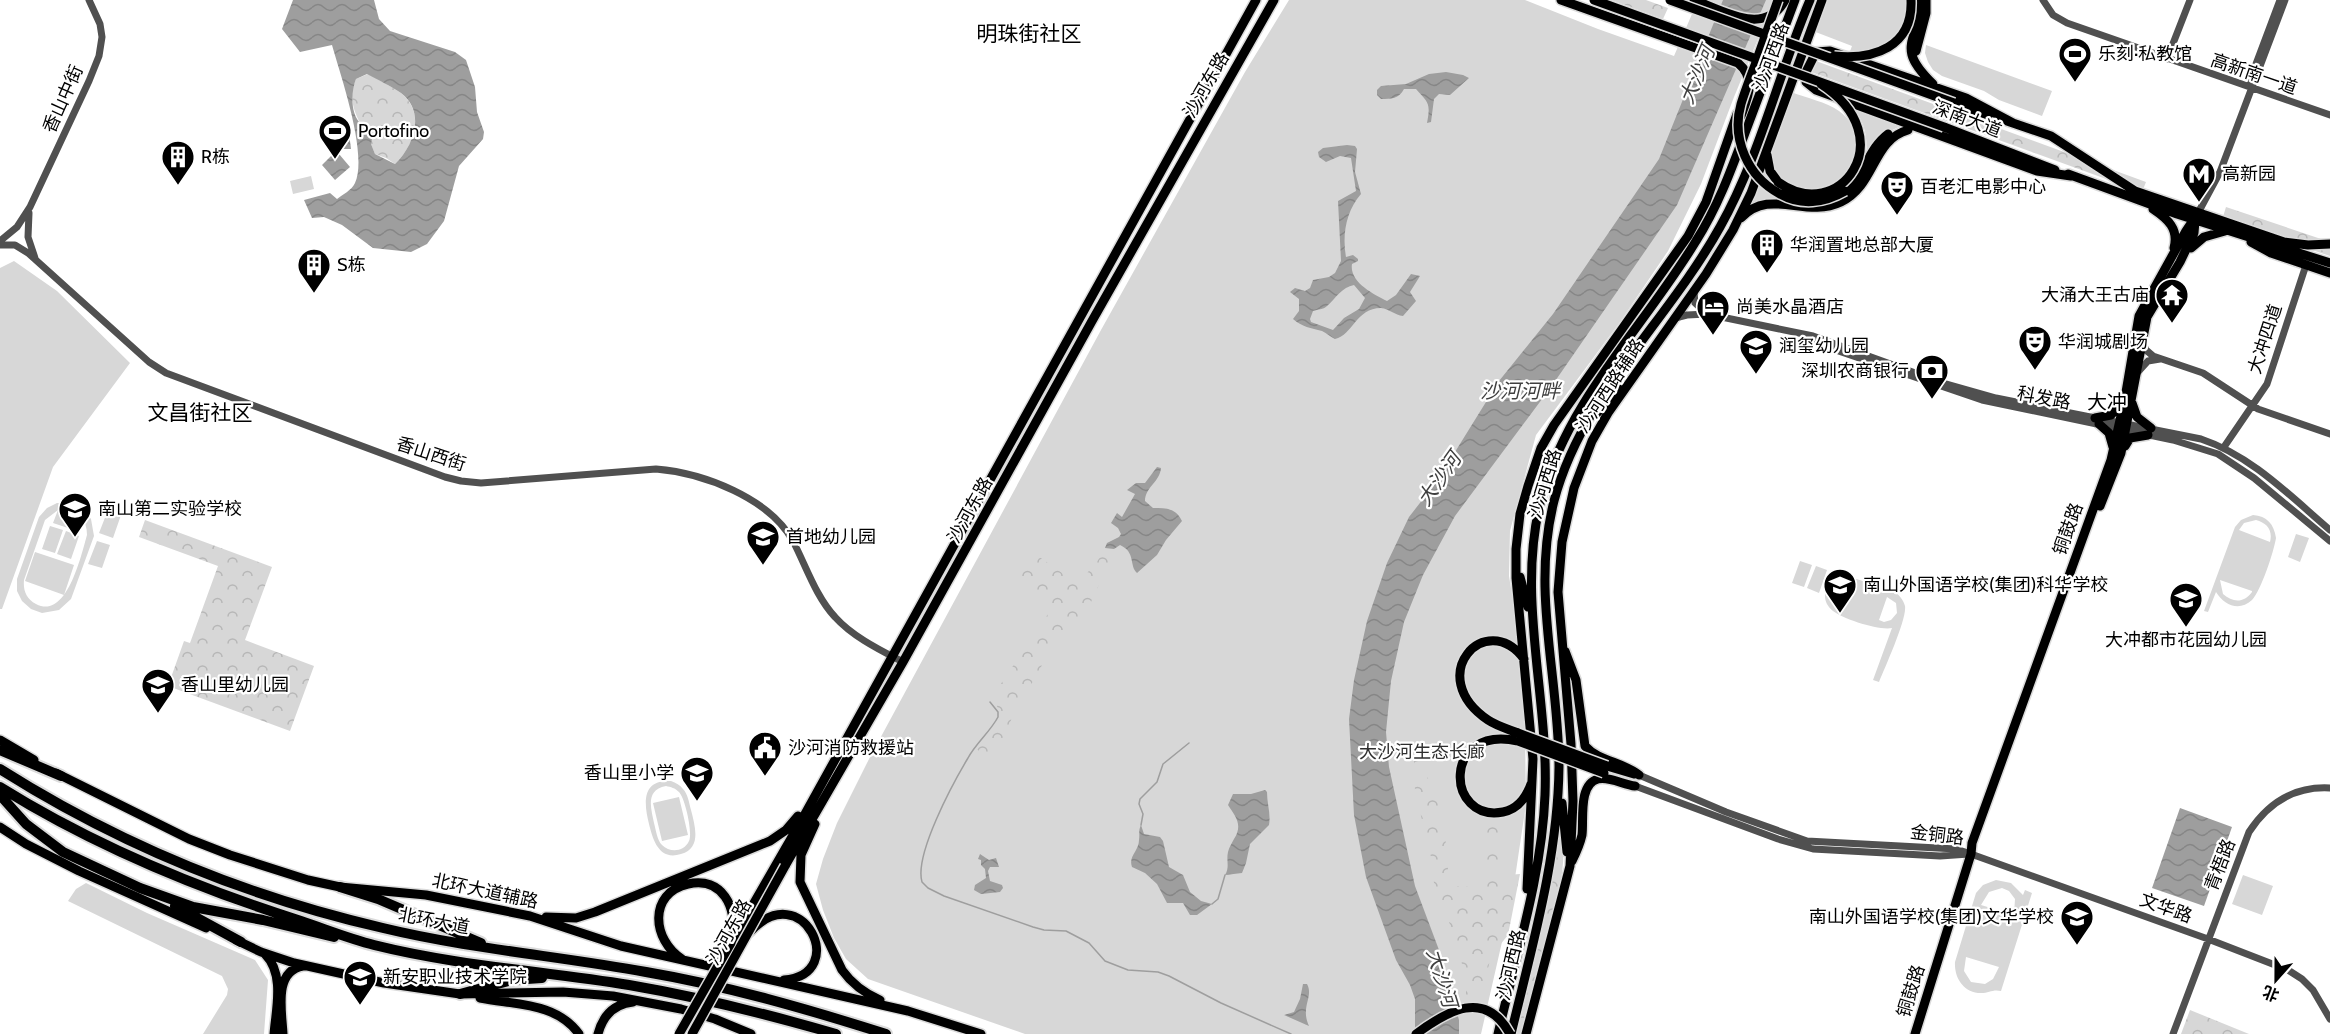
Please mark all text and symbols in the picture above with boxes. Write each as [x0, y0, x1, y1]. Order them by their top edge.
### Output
street label: 沙河西路 [1748, 19, 1794, 95]
district label: 明珠街社区 [977, 21, 1082, 46]
sports icon: 乐刻·私教馆 [2057, 36, 2093, 83]
water label: 大沙河 [1674, 39, 1721, 107]
place label: 乐刻·私教馆 [2098, 43, 2192, 65]
street label: 沙河东路 [1178, 48, 1234, 122]
street label: 高新南一道 [2208, 49, 2300, 99]
street label: 香山中街 [38, 62, 88, 136]
street label: 深南大道 [1929, 96, 2005, 142]
sports icon: Portofino [317, 113, 353, 160]
place label: Portofino [358, 120, 429, 142]
building icon: R栋 [160, 139, 196, 186]
place label: R栋 [201, 146, 230, 168]
metro station icon: 高新园 [2181, 156, 2217, 203]
place label: 高新园 [2222, 163, 2276, 185]
theatre icon: 百老汇电影中心 [1879, 169, 1915, 216]
place label: 百老汇电影中心 [1920, 176, 2046, 198]
building icon: 华润置地总部大厦 [1749, 227, 1785, 274]
place label: 华润置地总部大厦 [1790, 234, 1934, 256]
building icon: S栋 [296, 247, 332, 294]
place label: S栋 [337, 254, 366, 276]
temple icon: 大涌大王古庙 [2154, 277, 2190, 324]
place label: 大涌大王古庙 [2041, 284, 2149, 306]
hotel icon: 尚美水晶酒店 [1695, 289, 1731, 336]
place label: 尚美水晶酒店 [1736, 296, 1844, 318]
street label: 大冲四道 [2243, 301, 2287, 377]
theatre icon: 华润城剧场 [2017, 324, 2053, 371]
school or university icon: 润玺幼儿园 [1738, 328, 1774, 375]
place label: 华润城剧场 [2058, 331, 2148, 353]
street label: 沙河西路辅路 [1571, 335, 1649, 437]
place label: 润玺幼儿园 [1779, 335, 1869, 357]
bank icon: 深圳农商银行 [1914, 353, 1950, 400]
place label: 深圳农商银行 [1801, 360, 1909, 382]
water label: 沙河河畔 [1480, 379, 1563, 403]
street label: 科发路 [2015, 382, 2073, 414]
district label: 大冲 [2087, 390, 2127, 414]
district label: 文昌街社区 [148, 400, 253, 425]
street label: 香山西街 [393, 432, 469, 476]
water label: 大沙河 [1412, 444, 1468, 510]
street label: 沙河西路 [1524, 446, 1566, 522]
street label: 沙河东路 [943, 473, 997, 547]
school or university icon: 南山第二实验学校 [57, 491, 93, 538]
place label: 南山第二实验学校 [98, 498, 242, 520]
street label: 铜鼓路 [2048, 500, 2088, 558]
school or university icon: 首地幼儿园 [745, 519, 781, 566]
place label: 首地幼儿园 [786, 526, 876, 548]
school or university icon: 南山外国语学校(集团)科华学校 [1822, 567, 1858, 614]
place label: 南山外国语学校(集团)科华学校 [1863, 574, 2108, 596]
school or university icon: 大冲都市花园幼儿园 [2168, 581, 2204, 628]
place label: 大冲都市花园幼儿园 [2105, 629, 2267, 651]
school or university icon: 香山里幼儿园 [140, 667, 176, 714]
place label: 香山里幼儿园 [181, 674, 289, 696]
public building icon: 沙河消防救援站 [747, 730, 783, 777]
place label: 沙河消防救援站 [788, 737, 914, 759]
park label: 大沙河生态长廊 [1359, 741, 1485, 763]
school or university icon: 香山里小学 [679, 755, 715, 802]
place label: 香山里小学 [584, 762, 674, 784]
street label: 金铜路 [1909, 821, 1965, 849]
street label: 青梧路 [2200, 836, 2240, 894]
street label: 北环大道辅路 [430, 869, 540, 913]
street label: 文华路 [2137, 888, 2195, 928]
street label: 沙河东路 [702, 895, 756, 969]
school or university icon: 南山外国语学校(集团)文华学校 [2059, 899, 2095, 946]
street label: 北环大道 [397, 903, 471, 939]
place label: 南山外国语学校(集团)文华学校 [1809, 906, 2054, 928]
street label: 沙河西路 [1492, 927, 1530, 1003]
water label: 大沙河 [1422, 946, 1463, 1014]
north arrow [2246, 950, 2306, 1010]
school or university icon: 新安职业技术学院 [342, 959, 378, 1006]
street label: 铜鼓路 [1893, 962, 1929, 1020]
place label: 新安职业技术学院 [383, 966, 527, 988]
text: 北 [2260, 982, 2282, 1005]

